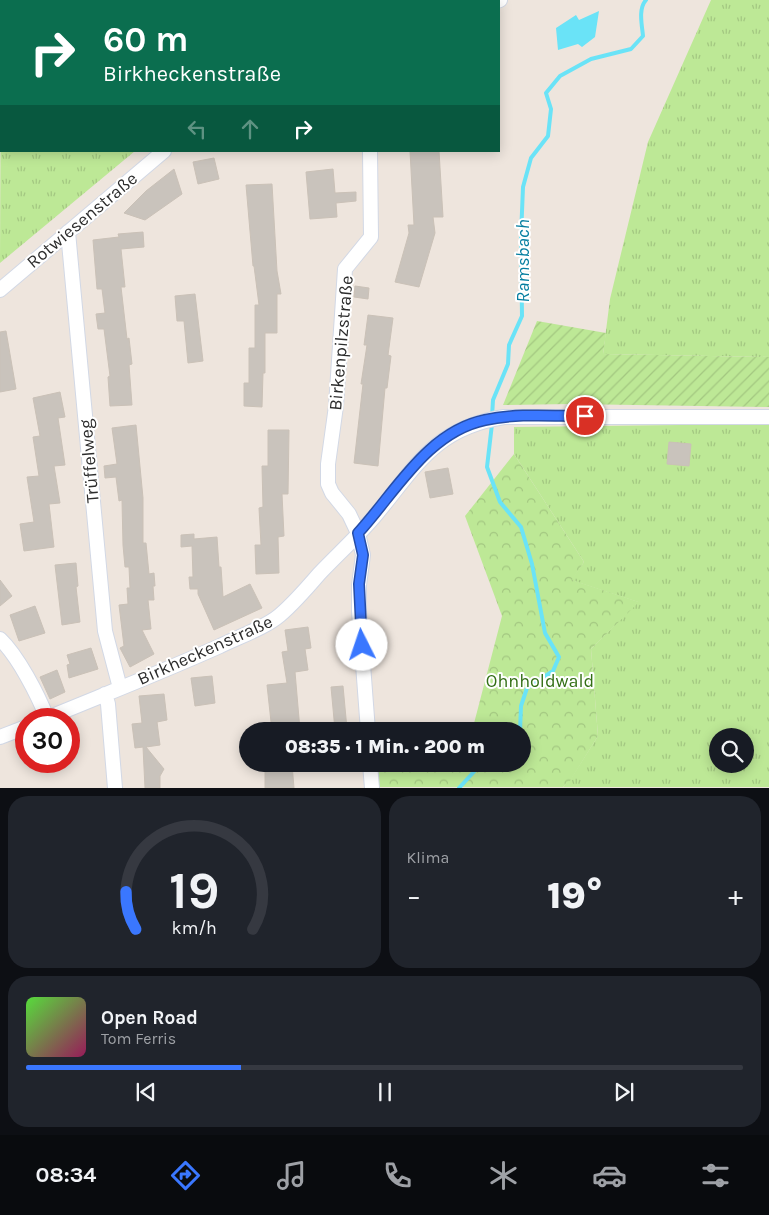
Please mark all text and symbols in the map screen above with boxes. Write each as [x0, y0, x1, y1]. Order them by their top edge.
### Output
text: 60 m [103, 19, 188, 60]
icon: right [20, 20, 85, 85]
text: Birkheckenstraße [103, 61, 281, 87]
icon: left [183, 115, 211, 143]
icon: ahead [236, 115, 264, 143]
icon: right [289, 115, 317, 143]
street label: Rotwiesenstraße [22, 167, 142, 273]
water label: Ramsbach [512, 219, 534, 303]
street label: Birkenpilzstraße [324, 274, 358, 412]
pin [564, 395, 606, 437]
icon: arrive [571, 402, 599, 430]
street label: Trüffelweg [74, 418, 104, 504]
street label: Birkheckenstraße [134, 610, 276, 690]
position arrow [335, 618, 387, 670]
park label: Ohnholdwald [486, 670, 594, 692]
speed limit sign: 30 [15, 708, 80, 773]
map controls [709, 728, 754, 773]
button: search [709, 728, 754, 773]
text: 08:35 · 1 Min. · 200 m [285, 736, 485, 758]
text: Klima [407, 848, 449, 867]
text: 19 [169, 860, 219, 921]
text: 19° [547, 873, 603, 918]
text: − [407, 879, 421, 912]
text: + [728, 879, 743, 912]
text: km/h [172, 918, 217, 939]
text: Open Road [101, 1007, 198, 1029]
text: Tom Ferris [101, 1029, 176, 1048]
icon: previous [132, 1078, 160, 1106]
icon: pause [371, 1078, 399, 1106]
icon: next [610, 1078, 638, 1106]
icon: directions [168, 1158, 203, 1193]
icon: music [274, 1158, 309, 1193]
icon: phone [380, 1158, 415, 1193]
icon: climate [486, 1158, 521, 1193]
icon: car [592, 1158, 627, 1193]
icon: filters [698, 1158, 733, 1193]
text: 08:34 [36, 1162, 96, 1188]

